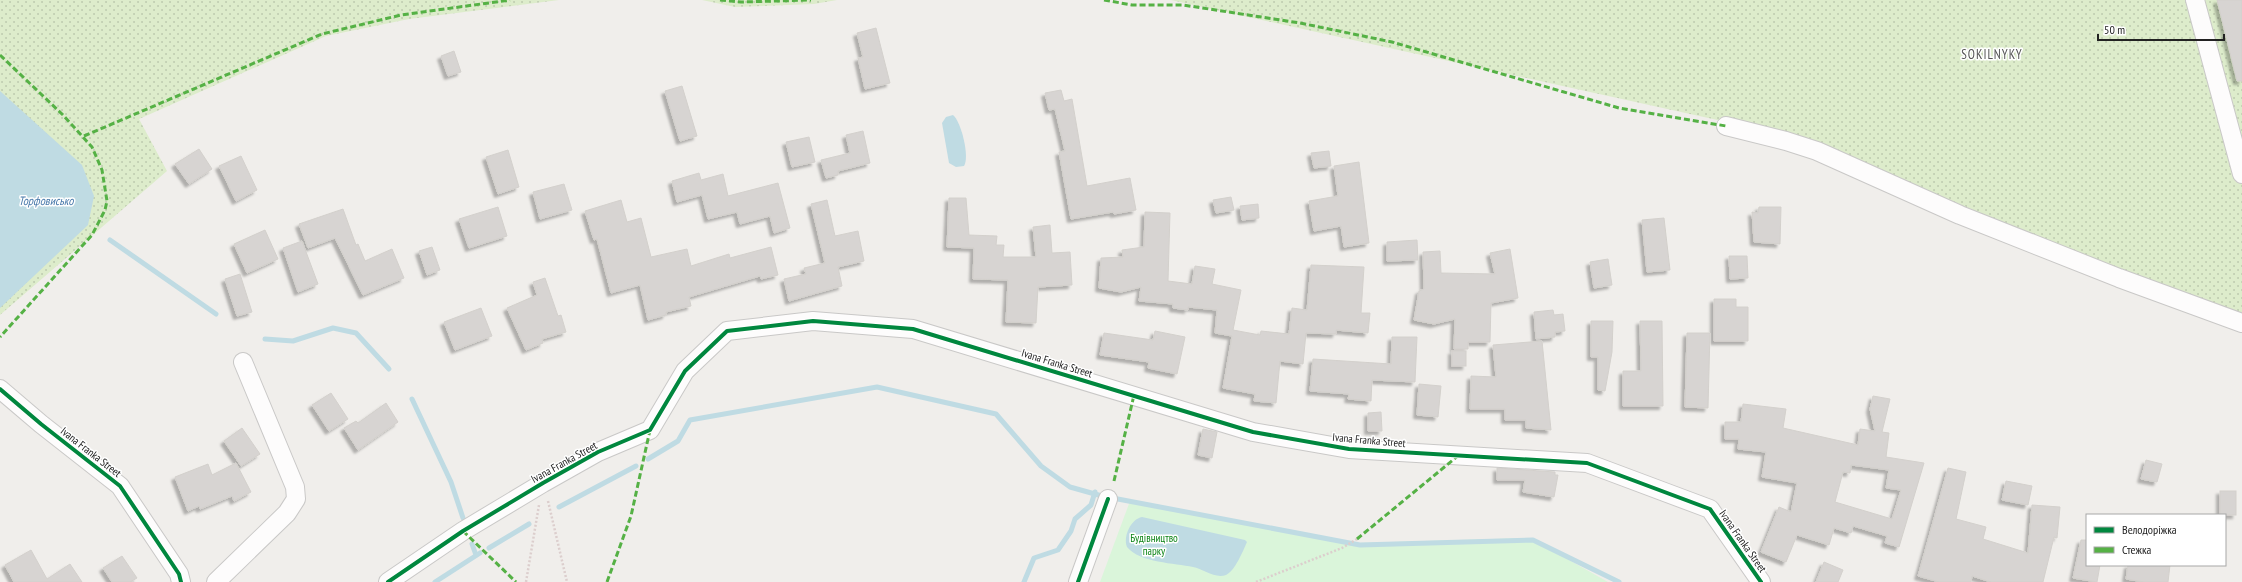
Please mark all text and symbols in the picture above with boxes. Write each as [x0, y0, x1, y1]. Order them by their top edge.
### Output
scale bar [2098, 16, 2224, 42]
text: 50 m [2104, 22, 2125, 37]
district label: SOKILNYKY [1961, 46, 2023, 63]
water label: Торфовисько [19, 193, 74, 208]
street label: Ivana Franka Street [1020, 346, 1094, 380]
street label: Ivana Franka Street [58, 424, 124, 480]
street label: Ivana Franka Street [1332, 430, 1406, 450]
street label: Ivana Franka Street [529, 438, 599, 486]
street label: Ivana Franka Street [1716, 507, 1770, 575]
legend [2086, 514, 2226, 566]
text: Велодоріжка [2122, 522, 2177, 537]
park label: Будівництво парку [1130, 531, 1178, 558]
text: Стежка [2122, 542, 2152, 557]

